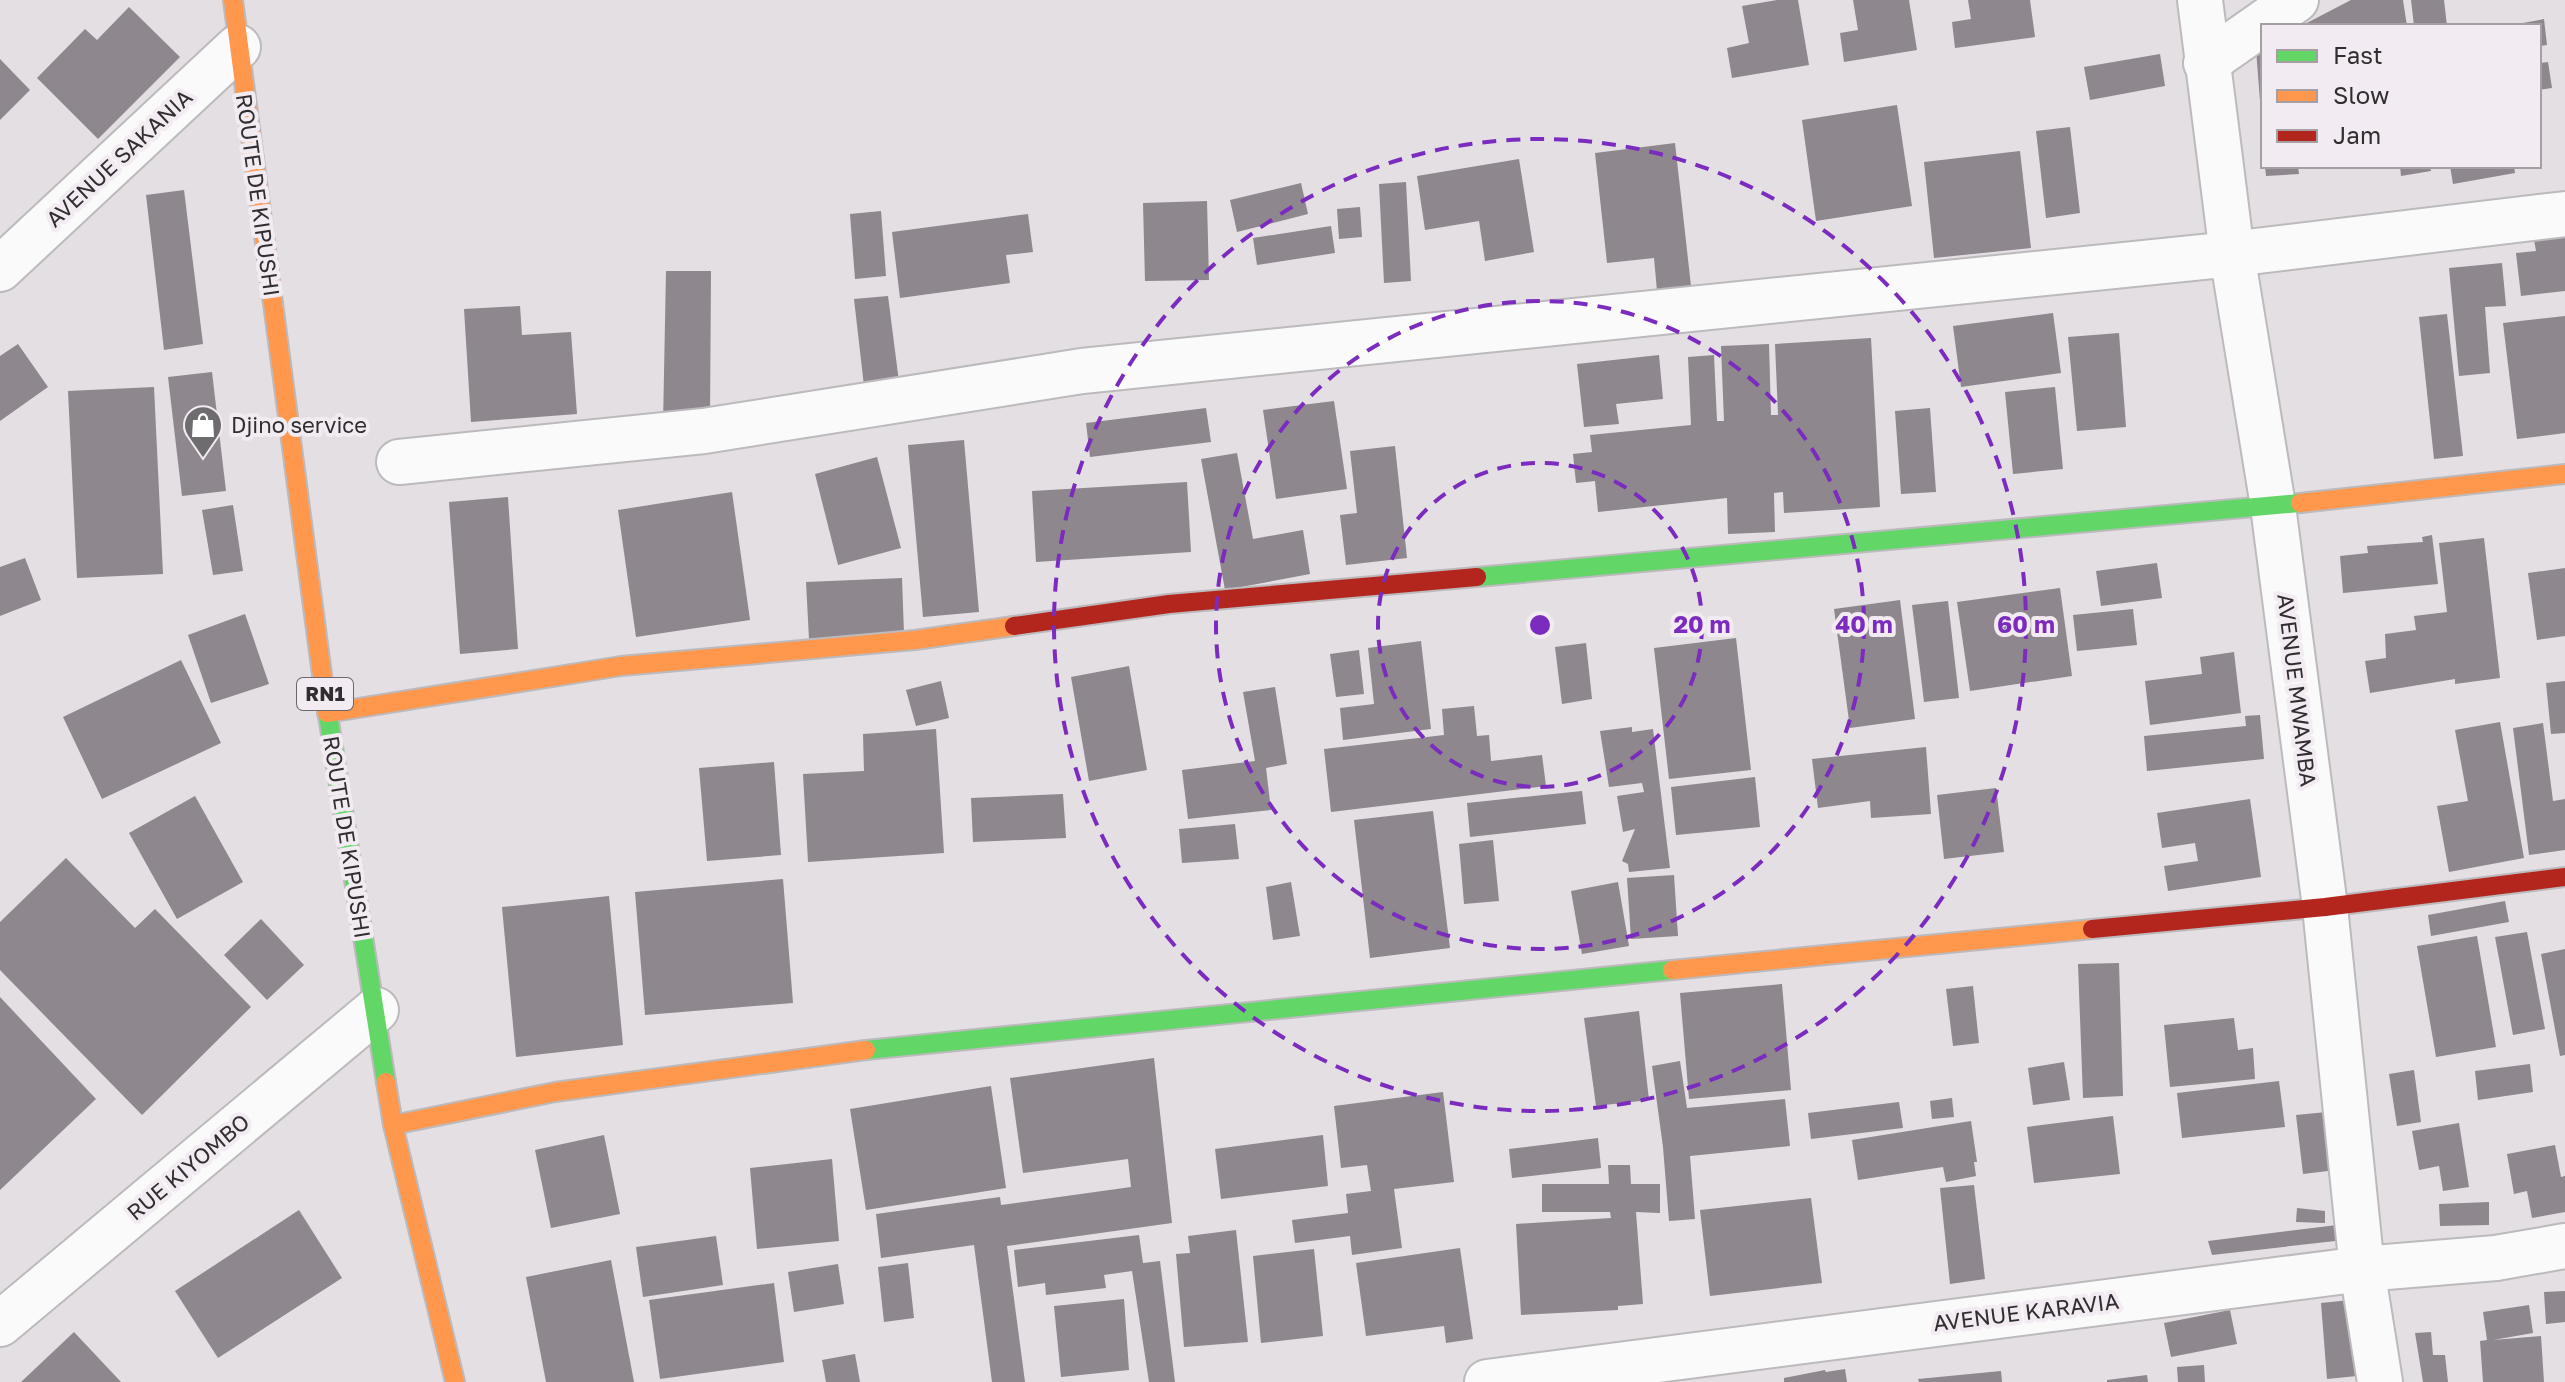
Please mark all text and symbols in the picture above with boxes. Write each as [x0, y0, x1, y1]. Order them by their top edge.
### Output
legend [2261, 24, 2541, 168]
text: Fast [2333, 40, 2383, 69]
text: Slow [2333, 80, 2389, 109]
street label: AVENUE SAKANIA [40, 83, 198, 232]
street label: ROUTE DE KIPUSHI [231, 92, 286, 298]
text: Jam [2333, 120, 2381, 149]
shop icon: Djino service [182, 404, 224, 459]
place label: Djino service [231, 411, 367, 438]
street label: AVENUE MWAMBA [2272, 592, 2323, 788]
text: 20 m [1673, 609, 1731, 638]
text: 40 m [1835, 609, 1893, 638]
text: 60 m [1997, 609, 2055, 638]
centre of rings [1526, 611, 1554, 639]
road number: RN1 [297, 678, 353, 710]
street label: ROUTE DE KIPUSHI [318, 734, 377, 940]
street label: RUE KIYOMBO [121, 1108, 254, 1226]
street label: AVENUE KARAVIA [1931, 1287, 2121, 1336]

